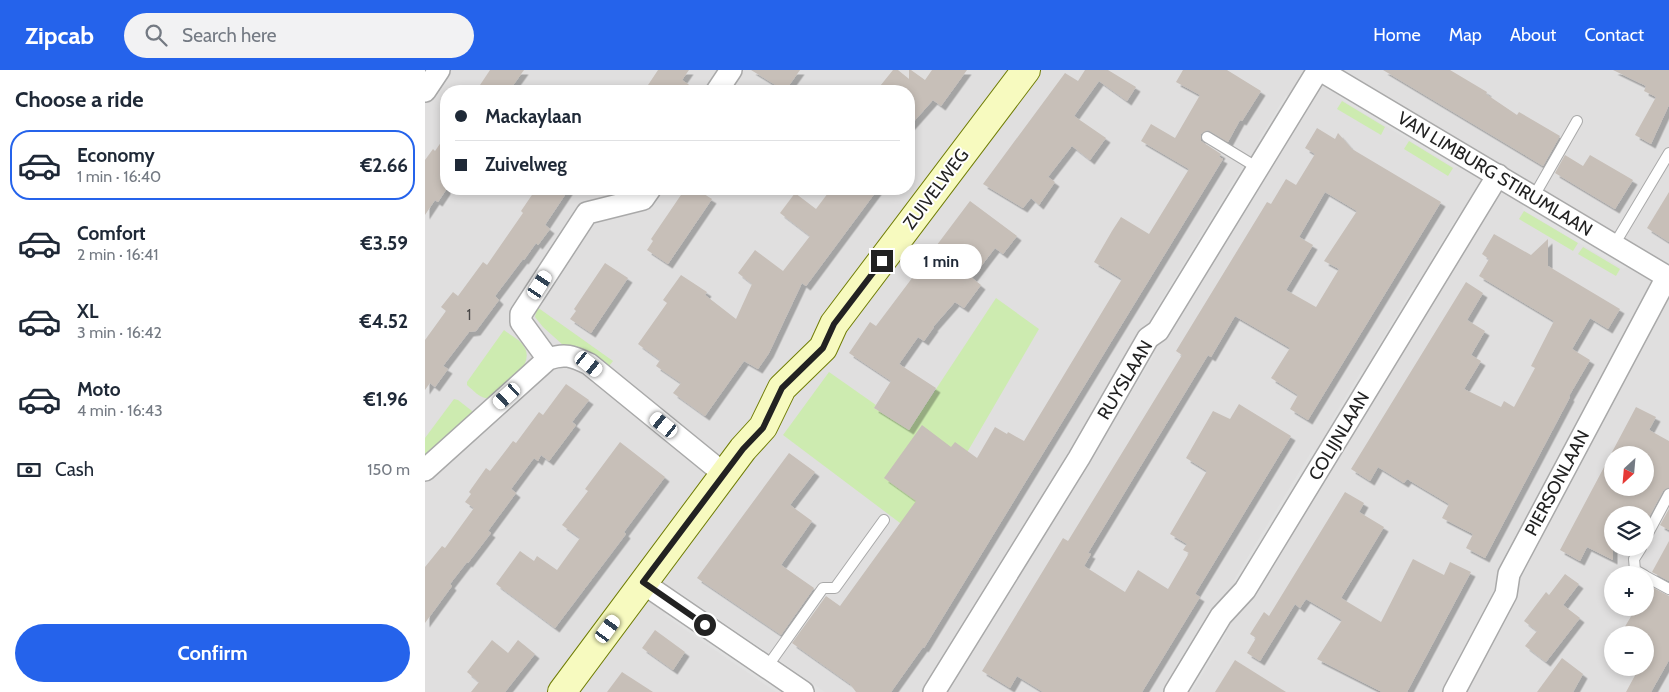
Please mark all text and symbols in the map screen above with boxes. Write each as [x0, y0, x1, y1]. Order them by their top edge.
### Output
search box [124, 13, 474, 58]
text: Zipcab [25, 21, 94, 50]
icon: search [142, 21, 170, 49]
text: Search here [182, 24, 276, 47]
text: Home [1373, 24, 1421, 46]
text: Map [1449, 24, 1482, 46]
text: About [1510, 24, 1556, 46]
text: Contact [1584, 24, 1644, 46]
text: Choose a ride [15, 86, 144, 113]
text: Mackaylaan [485, 105, 582, 128]
street label: VAN LIMBURG STIRUMLAAN [1394, 107, 1596, 241]
icon: car [17, 143, 62, 188]
text: Economy [77, 144, 155, 167]
street label: ZUIVELWEG [899, 144, 973, 234]
text: Zuivelweg [485, 153, 567, 176]
text: €2.66 [360, 154, 408, 177]
text: 1 min · 16:40 [77, 167, 161, 186]
icon: car [17, 221, 62, 266]
text: Comfort [77, 222, 146, 245]
text: €3.59 [360, 232, 408, 255]
callout: 1 min [899, 244, 982, 278]
text: 2 min · 16:41 [77, 245, 158, 264]
route end [871, 250, 893, 272]
text: 1 min [923, 252, 959, 271]
car [525, 268, 554, 302]
icon: car [17, 299, 62, 344]
text: XL [77, 300, 98, 323]
house number: 1 [467, 306, 471, 324]
text: €4.52 [360, 310, 408, 333]
text: 3 min · 16:42 [77, 323, 162, 342]
street label: RUYSLAAN [1093, 336, 1157, 424]
car [572, 349, 605, 379]
icon: car [17, 377, 62, 422]
text: Moto [77, 378, 121, 401]
car [490, 380, 523, 412]
text: €1.96 [364, 388, 408, 411]
street label: COLIJNLAAN [1304, 388, 1374, 484]
text: 4 min · 16:43 [77, 401, 163, 420]
car [647, 410, 680, 440]
street label: PIERSONLAAN [1520, 426, 1594, 540]
north arrow [1604, 446, 1654, 496]
map controls [1604, 446, 1654, 676]
icon: cash [15, 456, 43, 484]
text: Cash [55, 458, 94, 481]
text: 150 m [367, 460, 410, 479]
button: layers [1604, 506, 1654, 556]
button: + [1604, 566, 1654, 616]
car [593, 612, 622, 646]
route start [694, 614, 716, 636]
button: Confirm [15, 624, 410, 682]
button: − [1604, 626, 1654, 676]

